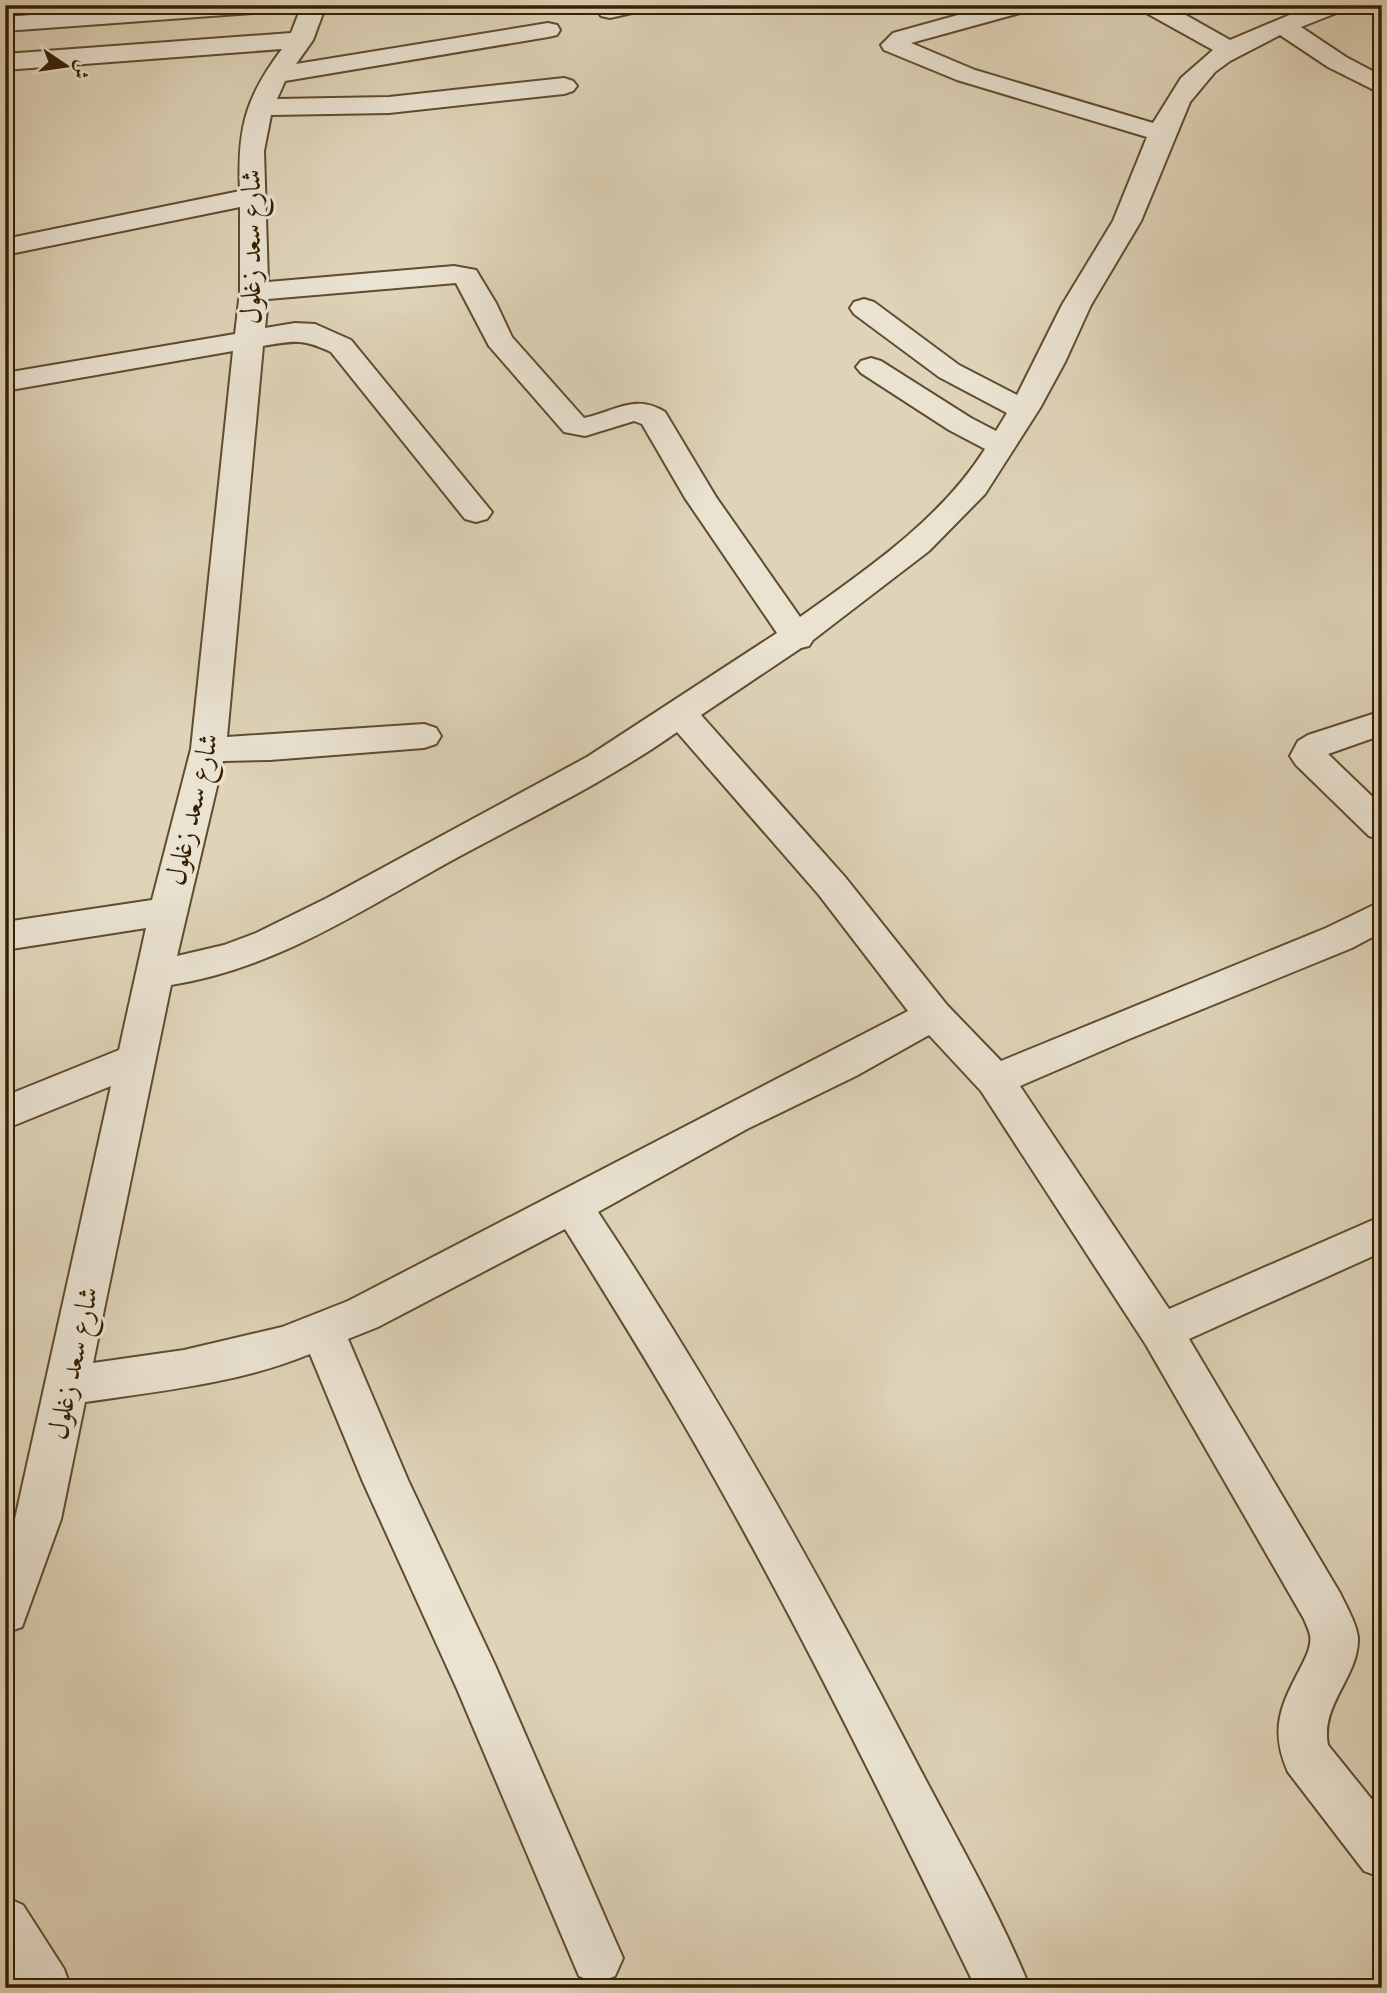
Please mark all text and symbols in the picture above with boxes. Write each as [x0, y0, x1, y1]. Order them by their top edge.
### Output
north arrow [32, 32, 102, 102]
text: ش [67, 57, 94, 81]
street label: شارع سعد زغلول [235, 169, 274, 325]
street label: شارع سعد زغلول [159, 730, 232, 890]
street label: شارع سعد زغلول [41, 1284, 112, 1444]

